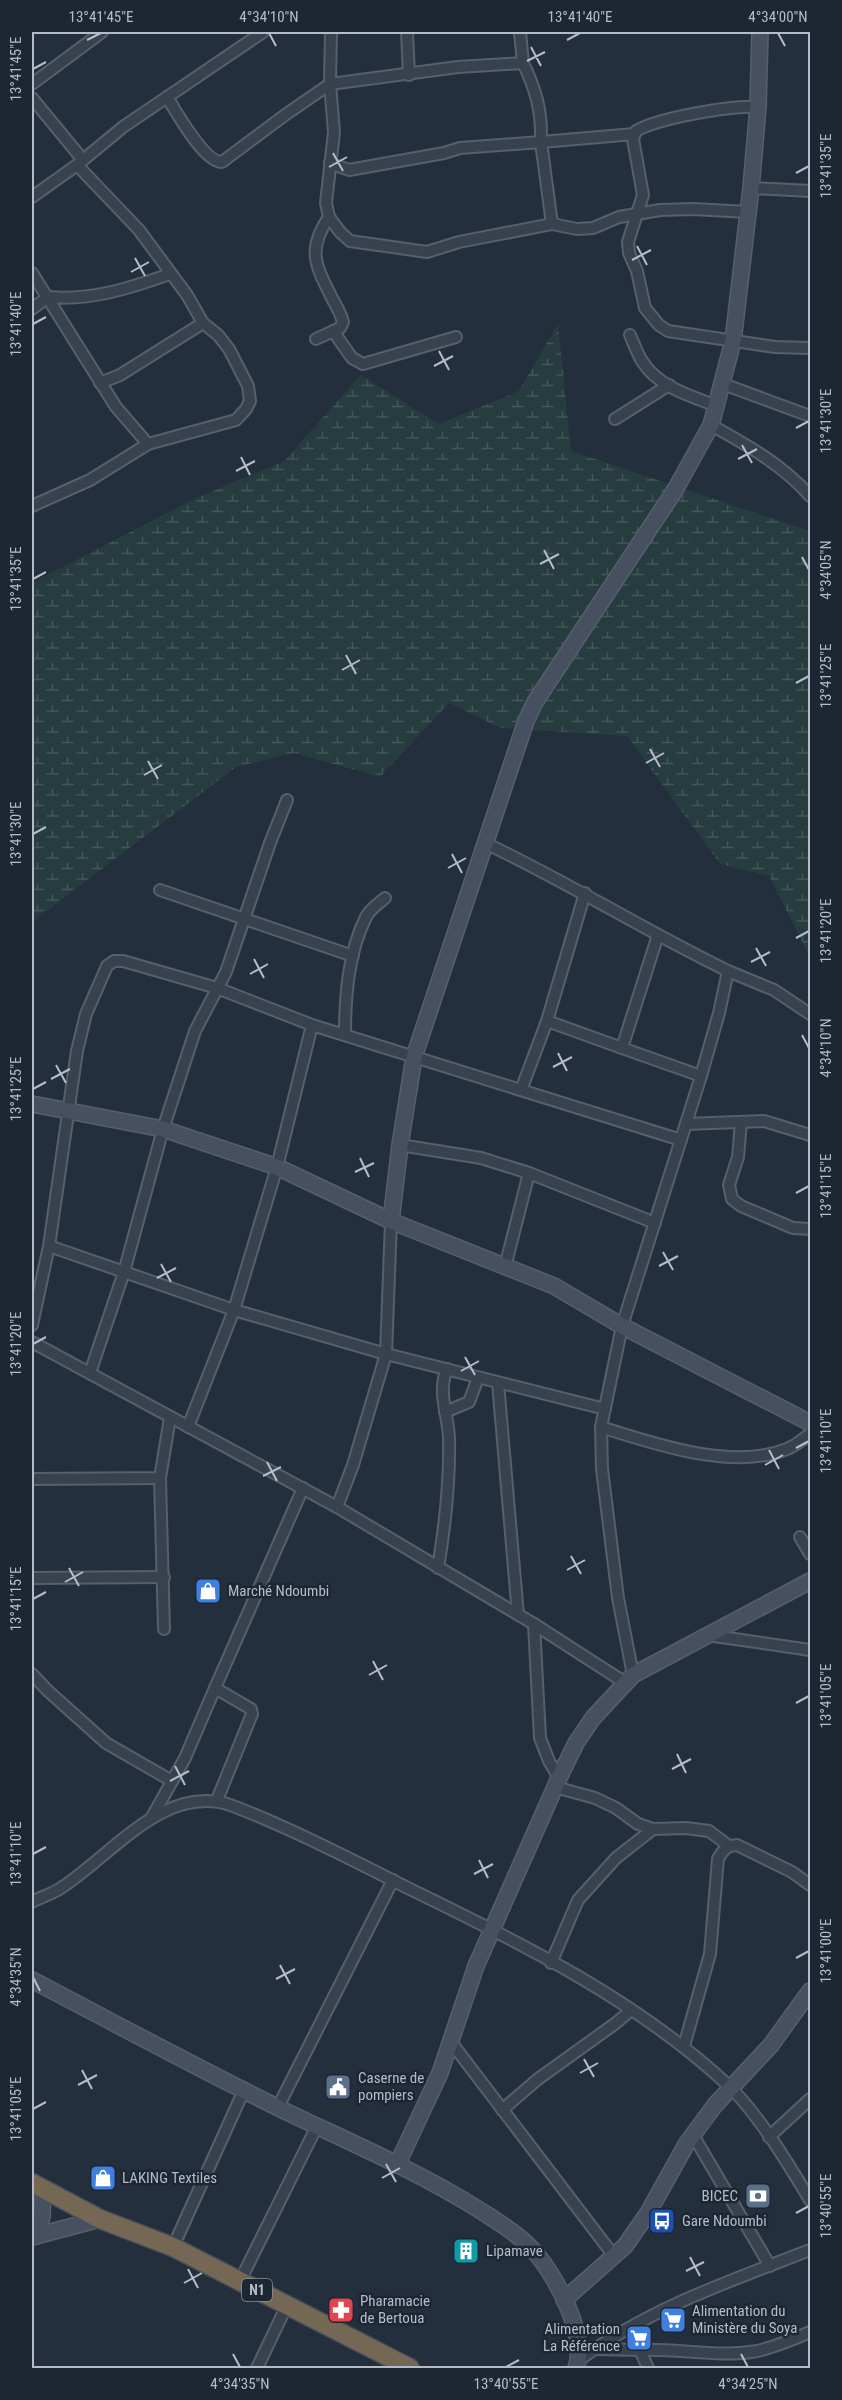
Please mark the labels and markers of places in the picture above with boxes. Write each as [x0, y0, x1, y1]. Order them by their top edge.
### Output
shop icon: Marché Ndoumbi [193, 1576, 223, 1606]
place label: Marché Ndoumbi [228, 1582, 329, 1600]
place label: Caserne de pompiers [358, 2069, 424, 2104]
public building icon: Caserne de pompiers [323, 2072, 353, 2102]
shop icon: LAKING Textiles [88, 2163, 118, 2193]
place label: LAKING Textiles [122, 2169, 217, 2187]
bank icon: BICEC [743, 2181, 773, 2211]
place label: BICEC [702, 2187, 738, 2205]
bus stop icon: Gare Ndoumbi [647, 2206, 677, 2236]
place label: Gare Ndoumbi [682, 2212, 767, 2230]
building icon: Lipamave [451, 2236, 481, 2266]
place label: Lipamave [486, 2242, 543, 2260]
place label: Pharamacie de Bertoua [360, 2292, 430, 2327]
pharmacy icon: Pharamacie de Bertoua [326, 2295, 356, 2325]
place label: Alimentation du Ministère du Soya [692, 2302, 797, 2337]
supermarket icon: Alimentation du Ministère du Soya [658, 2305, 688, 2335]
place label: Alimentation La Référence [543, 2320, 620, 2355]
supermarket icon: Alimentation La Référence [624, 2323, 654, 2353]

